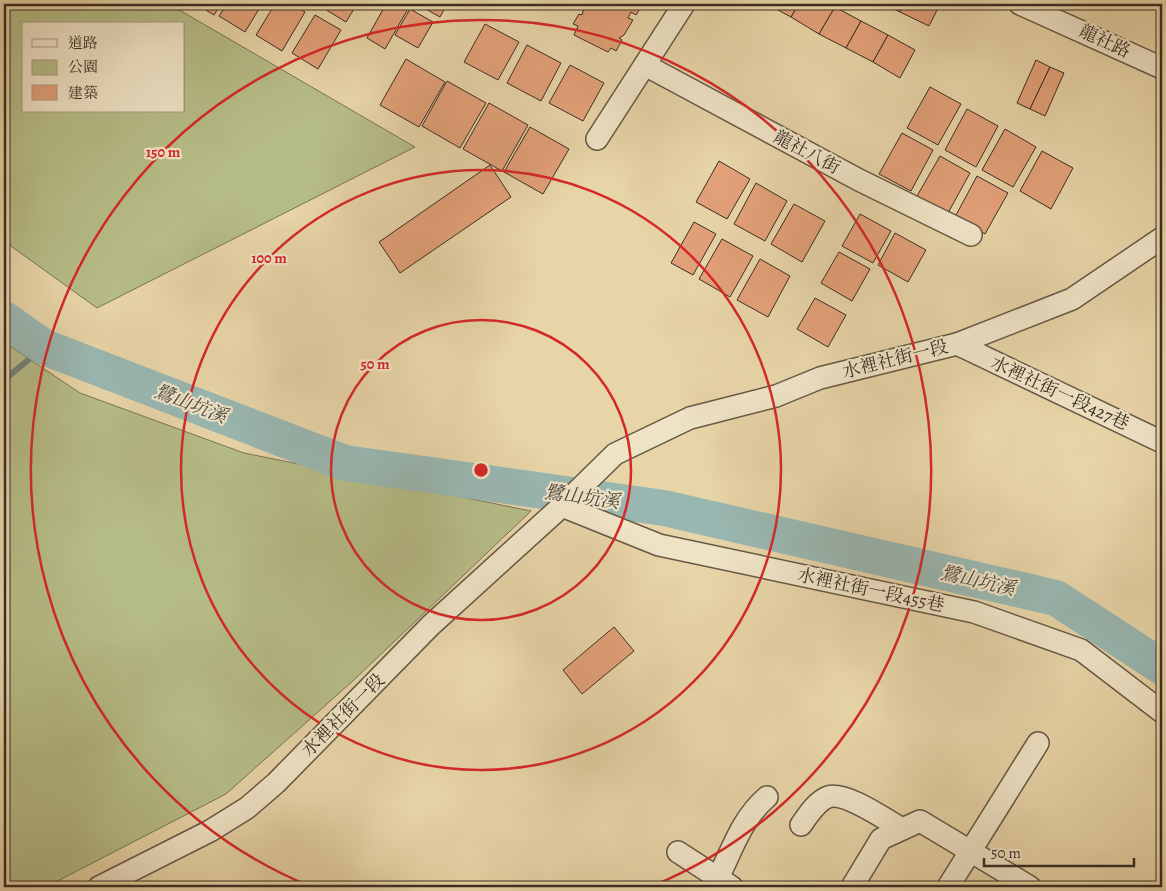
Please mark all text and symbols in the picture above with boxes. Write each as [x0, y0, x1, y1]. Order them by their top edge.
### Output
street label: 龍社路 [1075, 19, 1135, 63]
legend [22, 22, 185, 112]
text: 道路 [68, 33, 98, 53]
text: 公園 [68, 57, 98, 77]
text: 建築 [68, 83, 98, 103]
street label: 龍社八街 [770, 125, 844, 179]
text: 150 m [146, 142, 181, 162]
text: 100 m [251, 248, 287, 268]
street label: 水裡社街一段 [840, 334, 950, 384]
street label: 水裡社街一段427巷 [987, 350, 1133, 436]
text: 50 m [360, 354, 390, 374]
water label: 鷺山坑溪 [150, 378, 233, 430]
centre of rings [472, 461, 490, 479]
water label: 鷺山坑溪 [542, 479, 623, 515]
water label: 鷺山坑溪 [938, 560, 1020, 603]
street label: 水裡社街一段455巷 [795, 563, 947, 617]
street label: 水裡社街一段 [296, 668, 390, 762]
scale bar [984, 836, 1134, 868]
text: 50 m [991, 843, 1021, 863]

